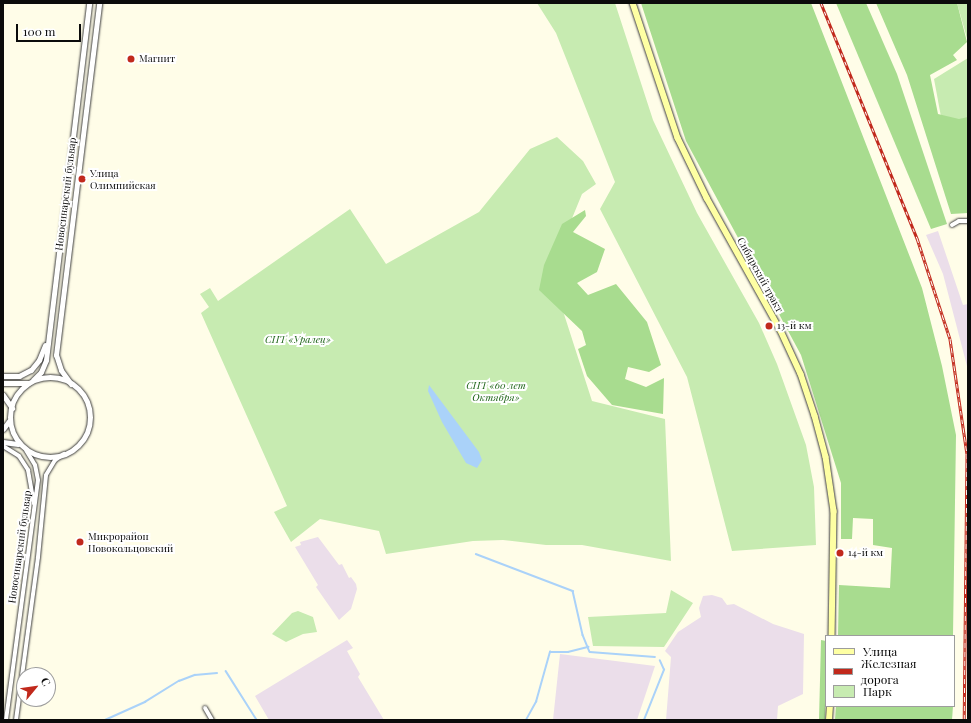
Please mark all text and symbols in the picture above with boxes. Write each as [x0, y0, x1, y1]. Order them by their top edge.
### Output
scale bar [18, 16, 83, 42]
text: 100 m [23, 23, 55, 39]
place label: Магнит [139, 53, 175, 65]
marker: Магнит [126, 54, 136, 64]
street label: Новосинарский бульвар [53, 137, 79, 251]
place label: Улица Олимпийская [90, 167, 156, 190]
marker: Улица Олимпийская [77, 174, 87, 184]
street label: Сибирский тракт [734, 235, 786, 315]
place label: 13-й км [777, 320, 812, 332]
marker: 13-й км [764, 321, 774, 331]
park label: СНТ «Уралец» [265, 334, 331, 346]
park label: СНТ «60 лет Октября» [466, 379, 526, 402]
street label: Новосинарский бульвар [6, 490, 34, 604]
place label: Микрорайон Новокольцовский [88, 530, 173, 554]
marker: Микрорайон Новокольцовский [75, 537, 85, 547]
place label: 14-й км [848, 547, 883, 559]
marker: 14-й км [835, 548, 845, 558]
legend [825, 635, 955, 707]
text: Улица [863, 643, 897, 659]
text: Железная дорога [861, 655, 916, 687]
north arrow [16, 667, 56, 707]
text: С [38, 674, 54, 688]
text: Парк [863, 683, 892, 699]

